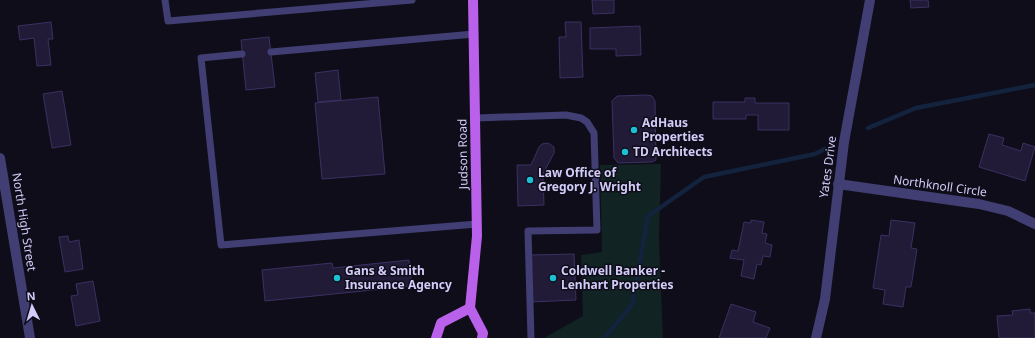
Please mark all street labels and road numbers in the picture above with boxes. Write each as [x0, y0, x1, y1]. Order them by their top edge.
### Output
street label: Judson Road [453, 119, 472, 190]
street label: Yates Drive [815, 135, 840, 199]
street label: North High Street [8, 171, 41, 273]
street label: Northknoll Circle [892, 171, 988, 201]

